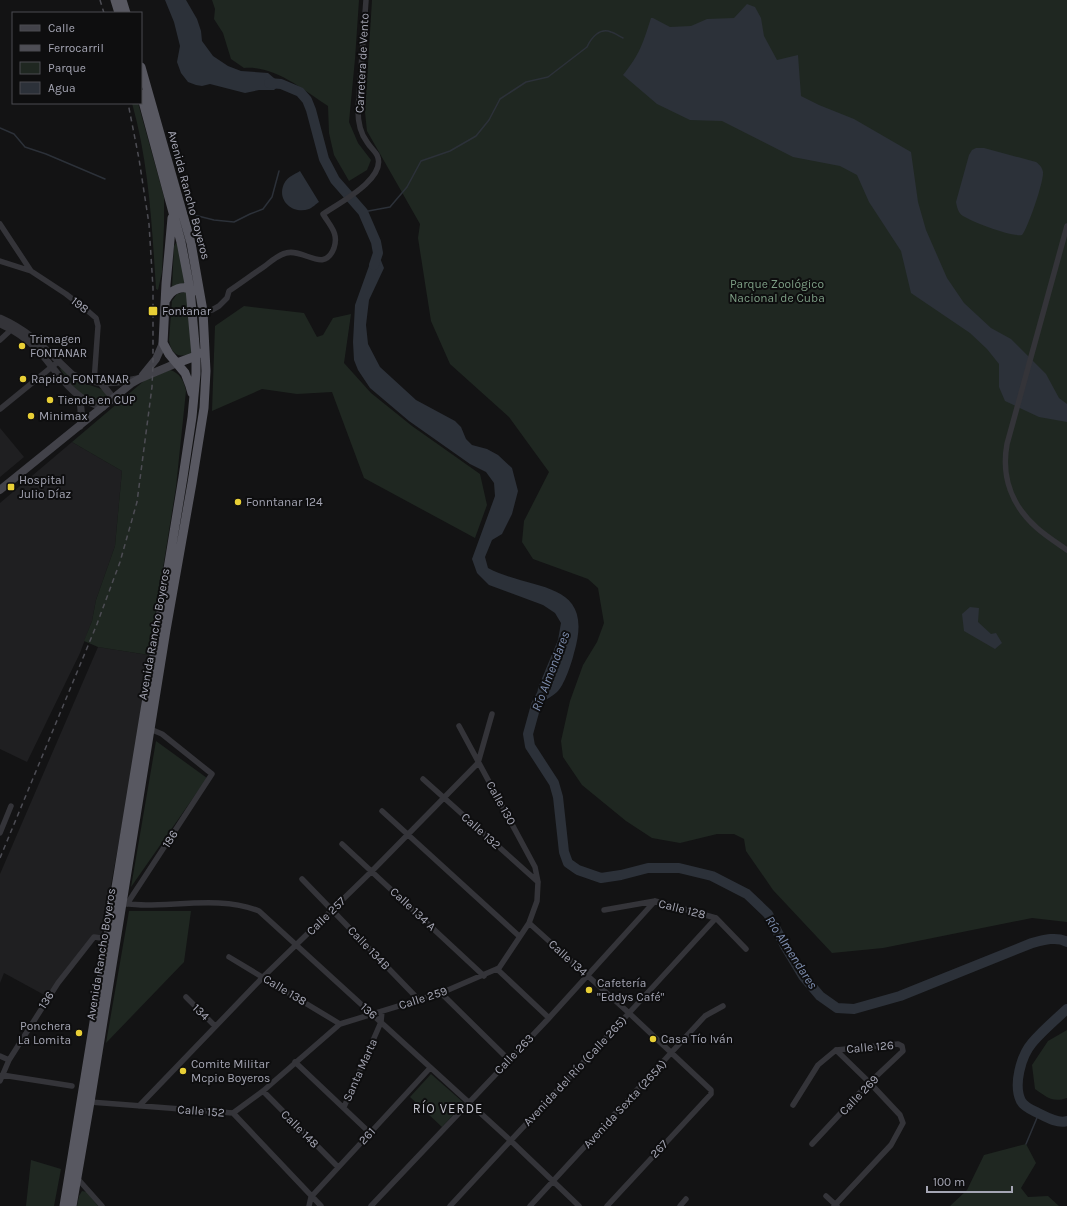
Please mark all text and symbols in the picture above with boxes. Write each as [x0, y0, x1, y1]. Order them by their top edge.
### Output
legend [12, 12, 142, 104]
street label: Carretera de Vento [352, 13, 372, 113]
text: Calle [48, 21, 75, 35]
text: Ferrocarril [48, 41, 104, 55]
text: Parque [48, 61, 86, 75]
text: Agua [48, 81, 76, 95]
street label: Avenida Rancho Boyeros [165, 129, 213, 261]
park label: Parque Zoológico Nacional de Cuba [729, 277, 825, 305]
street label: 198 [68, 294, 92, 316]
place label: Fontanar [162, 304, 212, 318]
marker: Fontanar [147, 305, 159, 317]
place label: Trimagen FONTANAR [30, 332, 87, 360]
marker: Trimagen FONTANAR [17, 341, 27, 351]
place label: Rapido FONTANAR [31, 372, 129, 386]
marker: Rapido FONTANAR [18, 374, 28, 384]
place label: Tienda en CUP [58, 393, 136, 407]
marker: Tienda en CUP [45, 395, 55, 405]
place label: Minimax [39, 409, 88, 423]
marker: Minimax [26, 411, 36, 421]
place label: Hospital Julio Díaz [19, 473, 72, 501]
marker: Hospital Julio Díaz [6, 482, 16, 492]
place label: Fonntanar 124 [246, 495, 323, 509]
marker: Fonntanar 124 [233, 497, 243, 507]
street label: Avenida Rancho Boyeros [136, 567, 172, 701]
water label: Río Almendares [528, 629, 573, 713]
street label: Calle 130 [483, 779, 519, 827]
street label: Calle 132 [459, 810, 503, 852]
street label: 186 [159, 827, 181, 850]
street label: Calle 134 A [387, 884, 439, 934]
street label: Avenida Rancho Boyeros [84, 887, 118, 1021]
street label: Calle 257 [303, 894, 349, 938]
street label: Calle 128 [657, 896, 707, 922]
water label: Río Almendares [762, 913, 821, 992]
street label: Calle 134B [345, 923, 393, 973]
street label: Calle 134 [546, 937, 591, 979]
street label: Calle 138 [261, 972, 309, 1008]
place label: Cafetería "Eddys Café" [597, 976, 665, 1004]
street label: Calle 259 [397, 984, 449, 1012]
marker: Cafetería "Eddys Café" [584, 985, 594, 995]
street label: 136 [35, 989, 57, 1011]
street label: 136 [358, 1000, 380, 1022]
street label: 134 [190, 1001, 212, 1023]
street label: Avenida del Río (Calle 265) [520, 1013, 630, 1129]
place label: Ponchera La Lomita [18, 1019, 71, 1047]
marker: Ponchera La Lomita [74, 1028, 84, 1038]
street label: Calle 263 [491, 1031, 537, 1077]
place label: Casa Tío Iván [661, 1032, 733, 1046]
marker: Casa Tío Iván [648, 1034, 658, 1044]
street label: Santa Marta [340, 1036, 380, 1104]
street label: Calle 126 [846, 1038, 894, 1056]
place label: Comite Militar Mcpio Boyeros [191, 1057, 270, 1085]
street label: Avenida Sexta (265A) [580, 1057, 670, 1151]
marker: Comite Militar Mcpio Boyeros [178, 1066, 188, 1076]
street label: Calle 269 [836, 1072, 882, 1118]
district label: RÍO VERDE [413, 1099, 483, 1116]
street label: Calle 152 [177, 1102, 225, 1120]
street label: Calle 148 [278, 1107, 322, 1151]
street label: 261 [356, 1125, 378, 1147]
street label: 267 [647, 1137, 671, 1161]
scale bar [927, 1168, 1012, 1194]
text: 100 m [933, 1175, 965, 1189]

